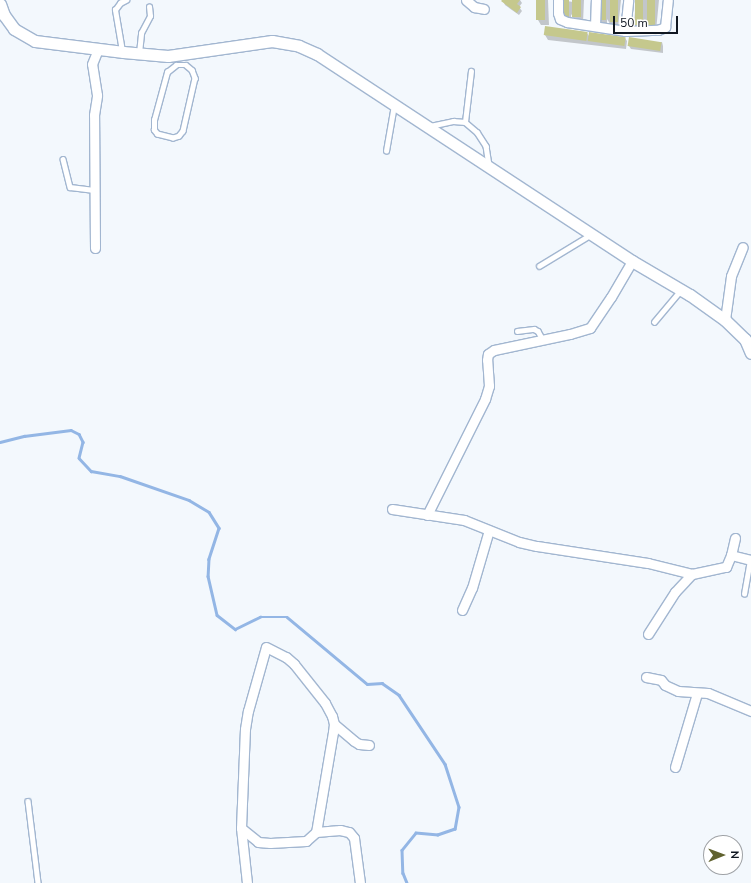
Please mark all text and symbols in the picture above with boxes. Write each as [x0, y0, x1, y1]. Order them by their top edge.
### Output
scale bar [615, 8, 680, 34]
text: 50 m [620, 15, 648, 31]
north arrow [703, 835, 743, 875]
text: N [727, 851, 742, 859]

